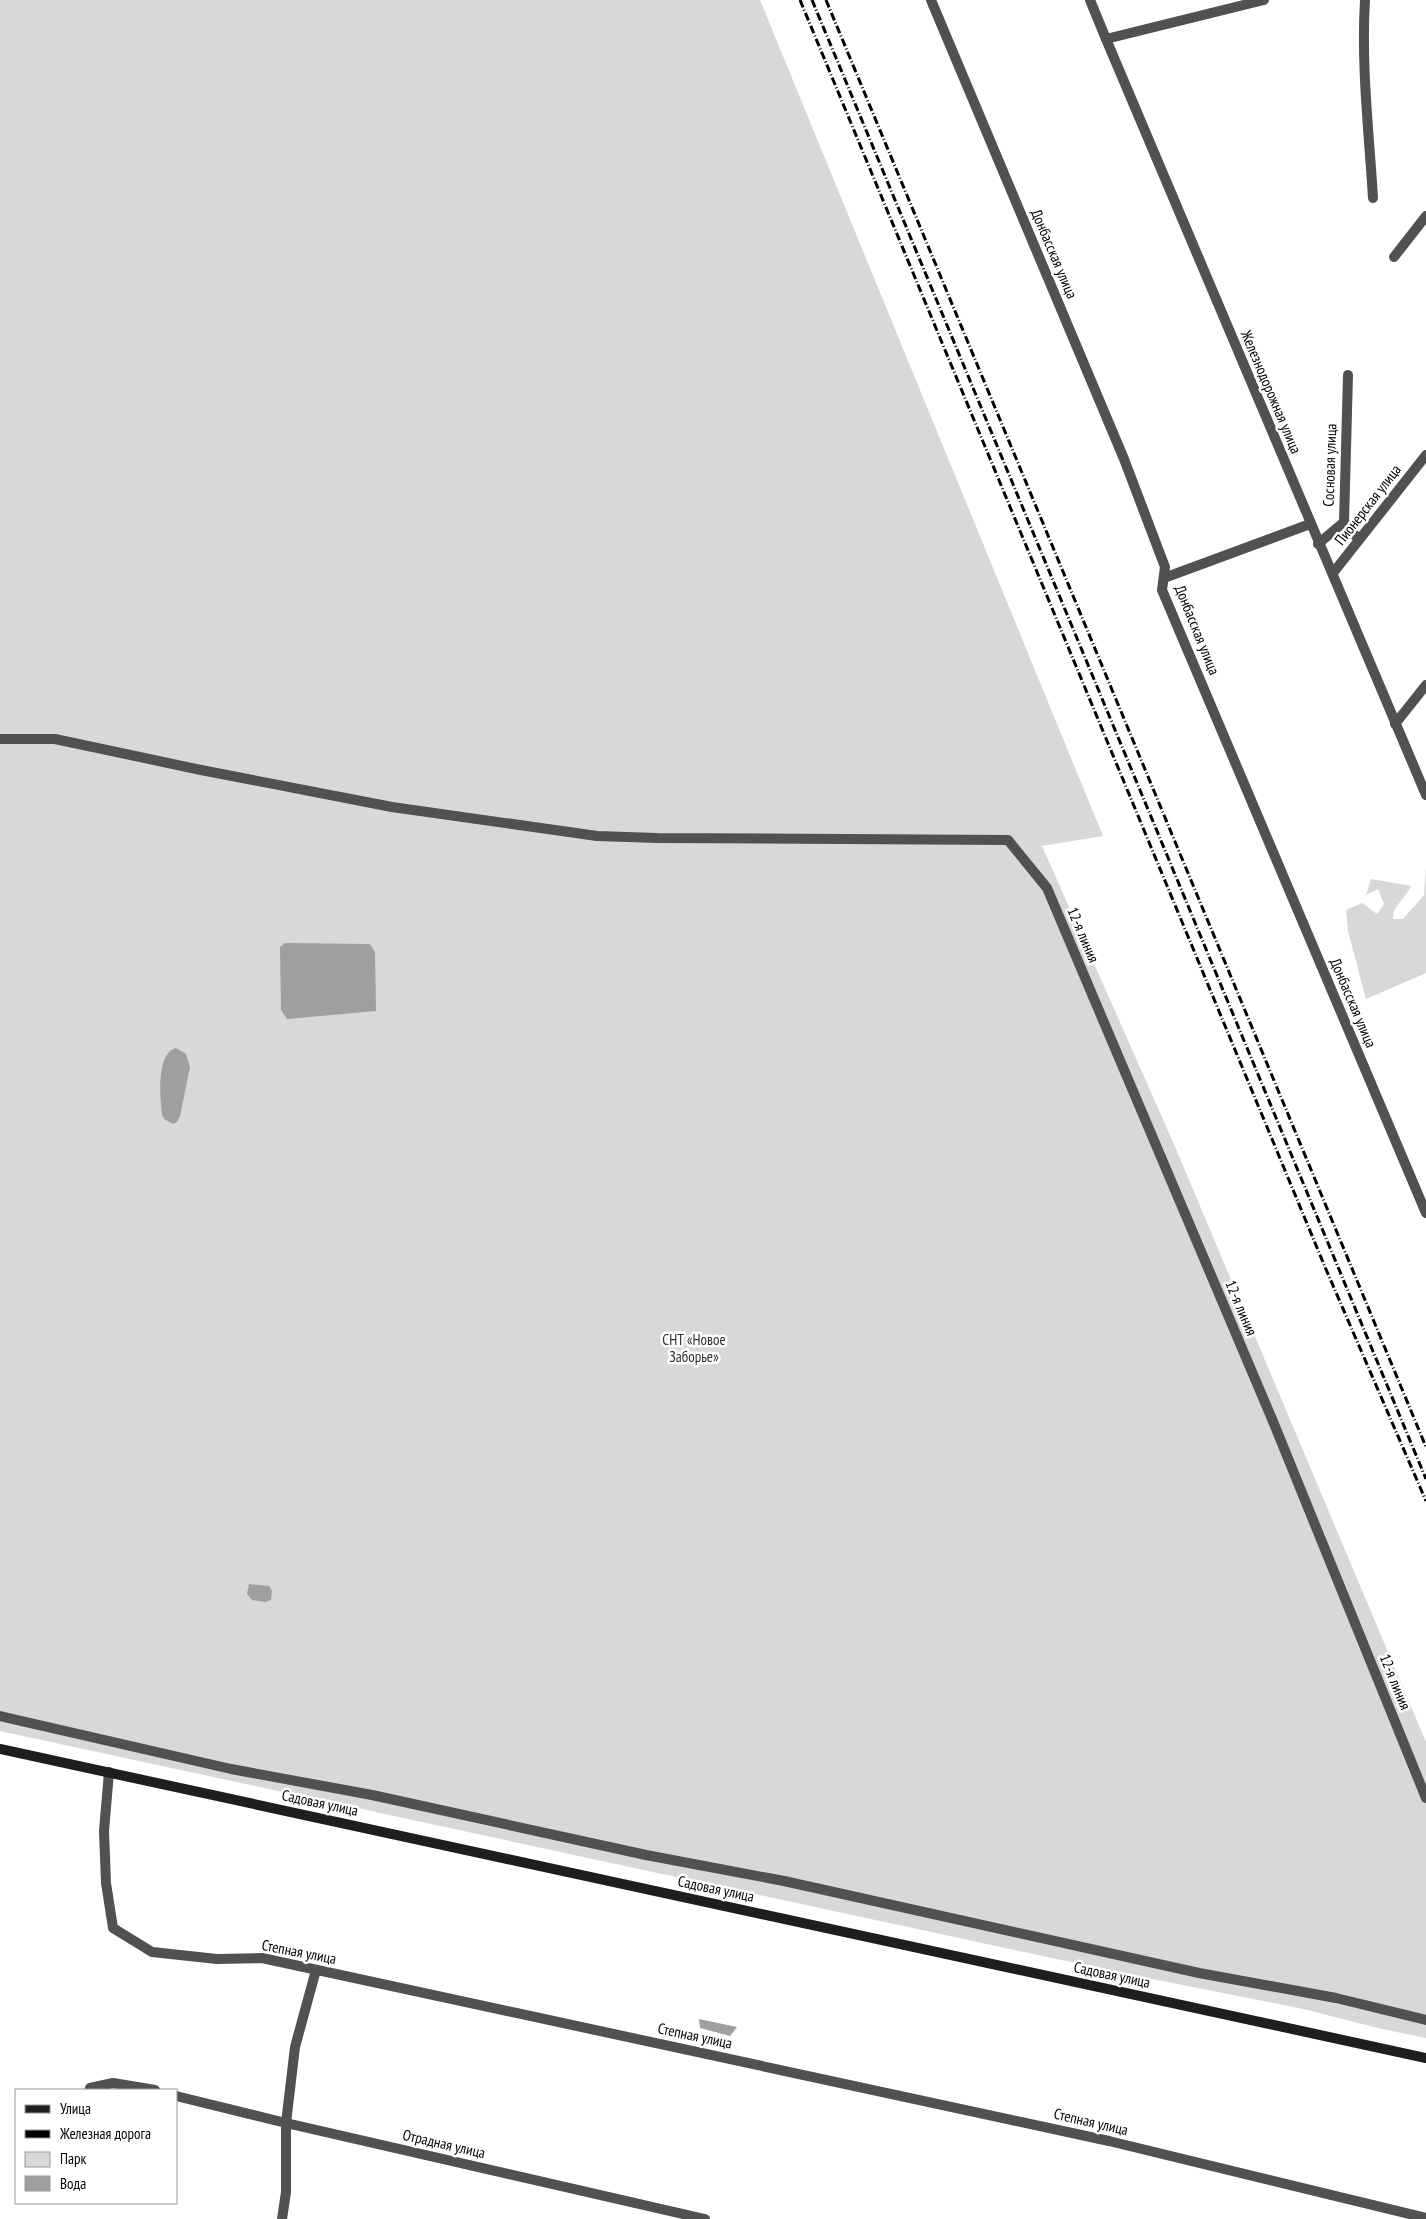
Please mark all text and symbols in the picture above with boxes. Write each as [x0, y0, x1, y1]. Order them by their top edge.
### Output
street label: Донбасская улица [1027, 206, 1082, 301]
street label: Железнодорожная улица [1237, 326, 1306, 456]
street label: Сосновая улица [1319, 423, 1340, 507]
street label: Пионерская улица [1330, 461, 1405, 549]
street label: Донбасская улица [1171, 582, 1224, 678]
street label: 12-я линия [1063, 904, 1104, 966]
street label: Донбасская улица [1326, 955, 1381, 1050]
street label: 12-я линия [1221, 1277, 1262, 1339]
park label: СНТ «Новое Заборье» [662, 1330, 726, 1366]
street label: 12-я линия [1376, 1651, 1415, 1713]
street label: Садовая улица [280, 1785, 360, 1820]
street label: Садовая улица [676, 1871, 756, 1906]
street label: Степная улица [260, 1935, 338, 1968]
street label: Садовая улица [1072, 1957, 1152, 1992]
street label: Степная улица [656, 2018, 734, 2053]
legend [15, 2089, 178, 2204]
text: Улица [60, 2099, 91, 2118]
street label: Степная улица [1052, 2104, 1130, 2139]
text: Железная дорога [59, 2124, 151, 2143]
street label: Отрадная улица [401, 2125, 487, 2162]
text: Парк [60, 2149, 86, 2168]
text: Вода [60, 2174, 86, 2193]

